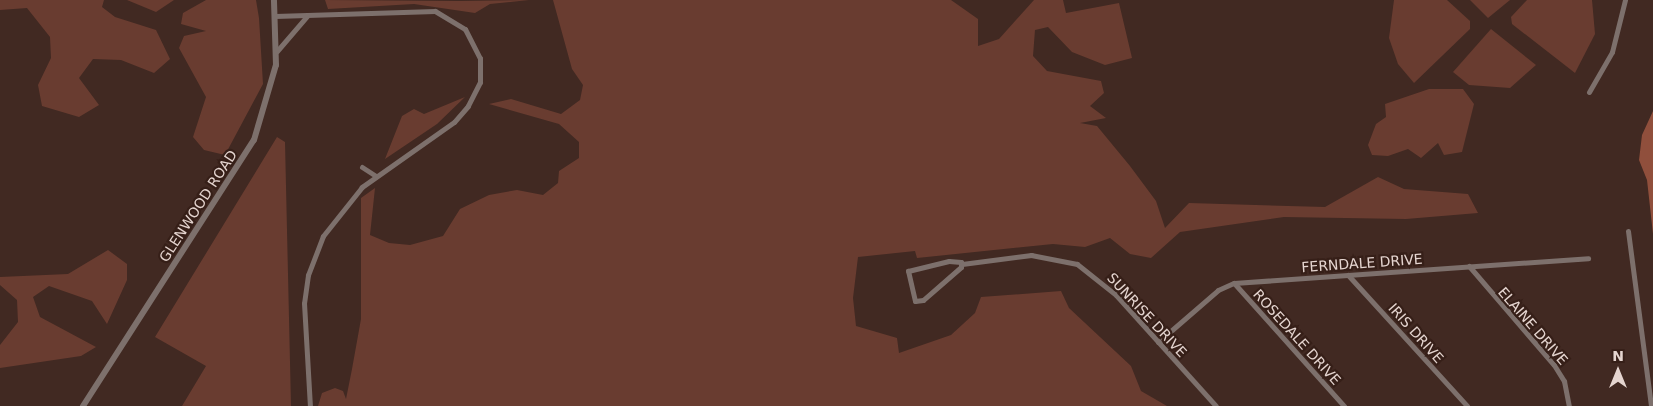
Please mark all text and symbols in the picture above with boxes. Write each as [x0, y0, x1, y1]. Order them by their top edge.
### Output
street label: GLENWOOD ROAD [156, 147, 240, 265]
street label: FERNDALE DRIVE [1301, 250, 1423, 276]
street label: SUNRISE DRIVE [1104, 270, 1190, 360]
street label: ELAINE DRIVE [1495, 284, 1571, 368]
street label: ROSEDALE DRIVE [1250, 286, 1344, 388]
street label: IRIS DRIVE [1385, 300, 1447, 366]
north arrow [1593, 346, 1643, 396]
text: N [1612, 348, 1624, 364]

